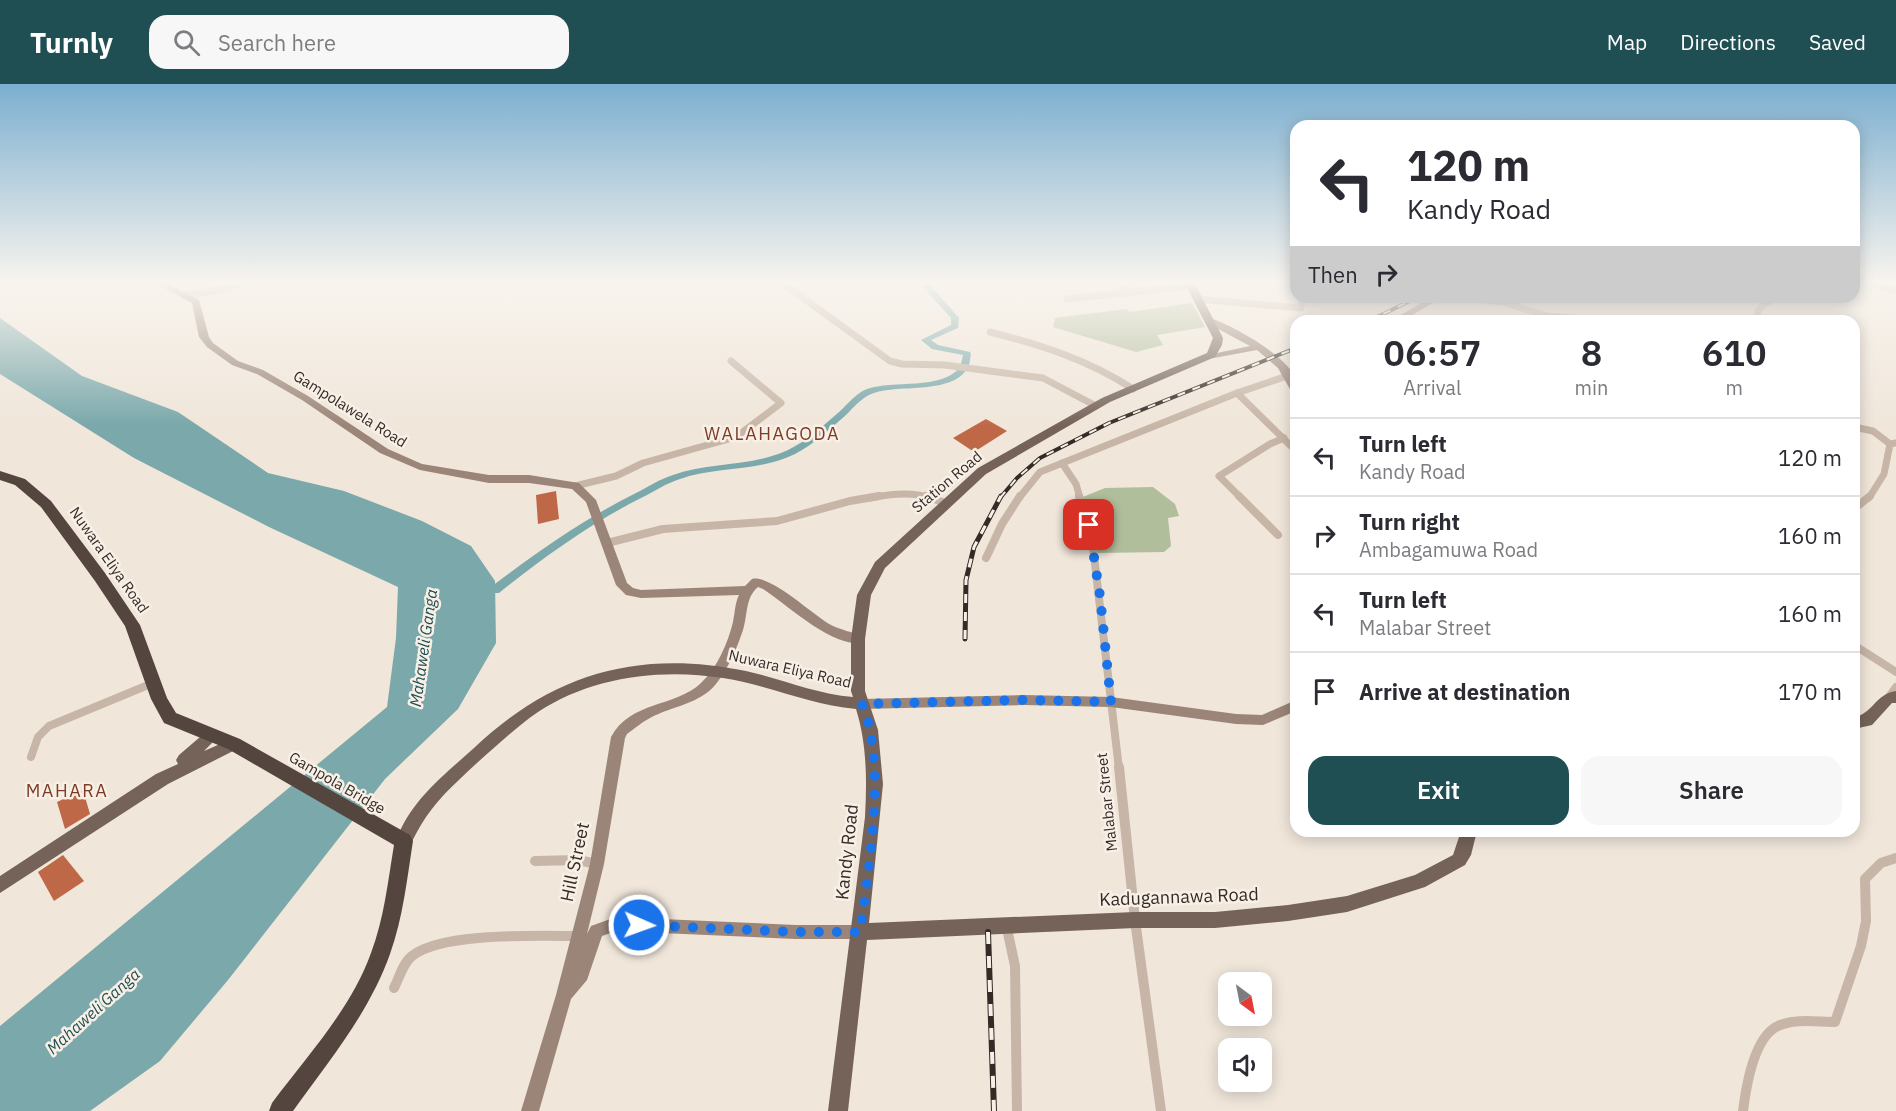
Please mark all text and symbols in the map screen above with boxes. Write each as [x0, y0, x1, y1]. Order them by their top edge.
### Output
search box [149, 15, 569, 69]
text: Turnly [30, 24, 113, 61]
icon: search [170, 26, 203, 59]
text: Search here [218, 28, 336, 57]
text: Map [1607, 28, 1647, 56]
text: Directions [1680, 28, 1776, 56]
text: Saved [1809, 28, 1866, 56]
text: 120 m [1407, 138, 1530, 193]
icon: left [1308, 144, 1386, 222]
text: Kandy Road [1407, 191, 1551, 226]
icon: right [1370, 258, 1403, 291]
text: Then [1308, 260, 1358, 289]
text: 06:57 [1383, 329, 1481, 376]
text: 8 [1581, 329, 1602, 376]
text: 610 [1702, 329, 1767, 376]
street label: Gampolawela Road [290, 366, 411, 451]
text: Arrival [1403, 374, 1461, 401]
text: min [1575, 374, 1608, 401]
text: m [1725, 374, 1743, 401]
district label: WALAHAGODA [704, 422, 840, 445]
text: Turn left [1359, 429, 1447, 458]
icon: left [1308, 441, 1341, 474]
text: 120 m [1778, 443, 1842, 472]
street label: Station Road [908, 447, 986, 517]
text: Kandy Road [1359, 458, 1466, 485]
pin [1063, 499, 1114, 550]
street label: Nuwara Eliya Road [66, 503, 153, 617]
text: Turn right [1359, 507, 1460, 536]
icon: arrive [1072, 508, 1105, 541]
icon: right [1308, 519, 1341, 552]
text: 160 m [1778, 521, 1842, 550]
text: Ambagamuwa Road [1359, 536, 1538, 563]
text: Turn left [1359, 585, 1447, 614]
water label: Mahaweli Ganga [405, 588, 441, 708]
icon: left [1308, 597, 1341, 630]
text: 160 m [1778, 599, 1842, 628]
text: Malabar Street [1359, 614, 1491, 641]
street label: Nuwara Eliya Road [727, 645, 853, 692]
icon: arrive [1308, 675, 1341, 708]
text: Arrive at destination [1359, 677, 1570, 706]
text: 170 m [1778, 677, 1842, 706]
street label: Gampola Bridge [286, 747, 389, 818]
street label: Malabar Street [1092, 752, 1121, 852]
button: Exit [1308, 756, 1569, 825]
button: Share [1581, 756, 1842, 825]
district label: MAHARA [26, 779, 108, 802]
street label: Kandy Road [830, 803, 863, 901]
street label: Hill Street [555, 820, 594, 904]
street label: Kadugannawa Road [1099, 882, 1259, 911]
position arrow [607, 893, 671, 957]
water label: Mahaweli Ganga [42, 964, 144, 1058]
north arrow [1218, 972, 1272, 1026]
map controls [1218, 972, 1272, 1092]
button: sound [1218, 1038, 1272, 1092]

